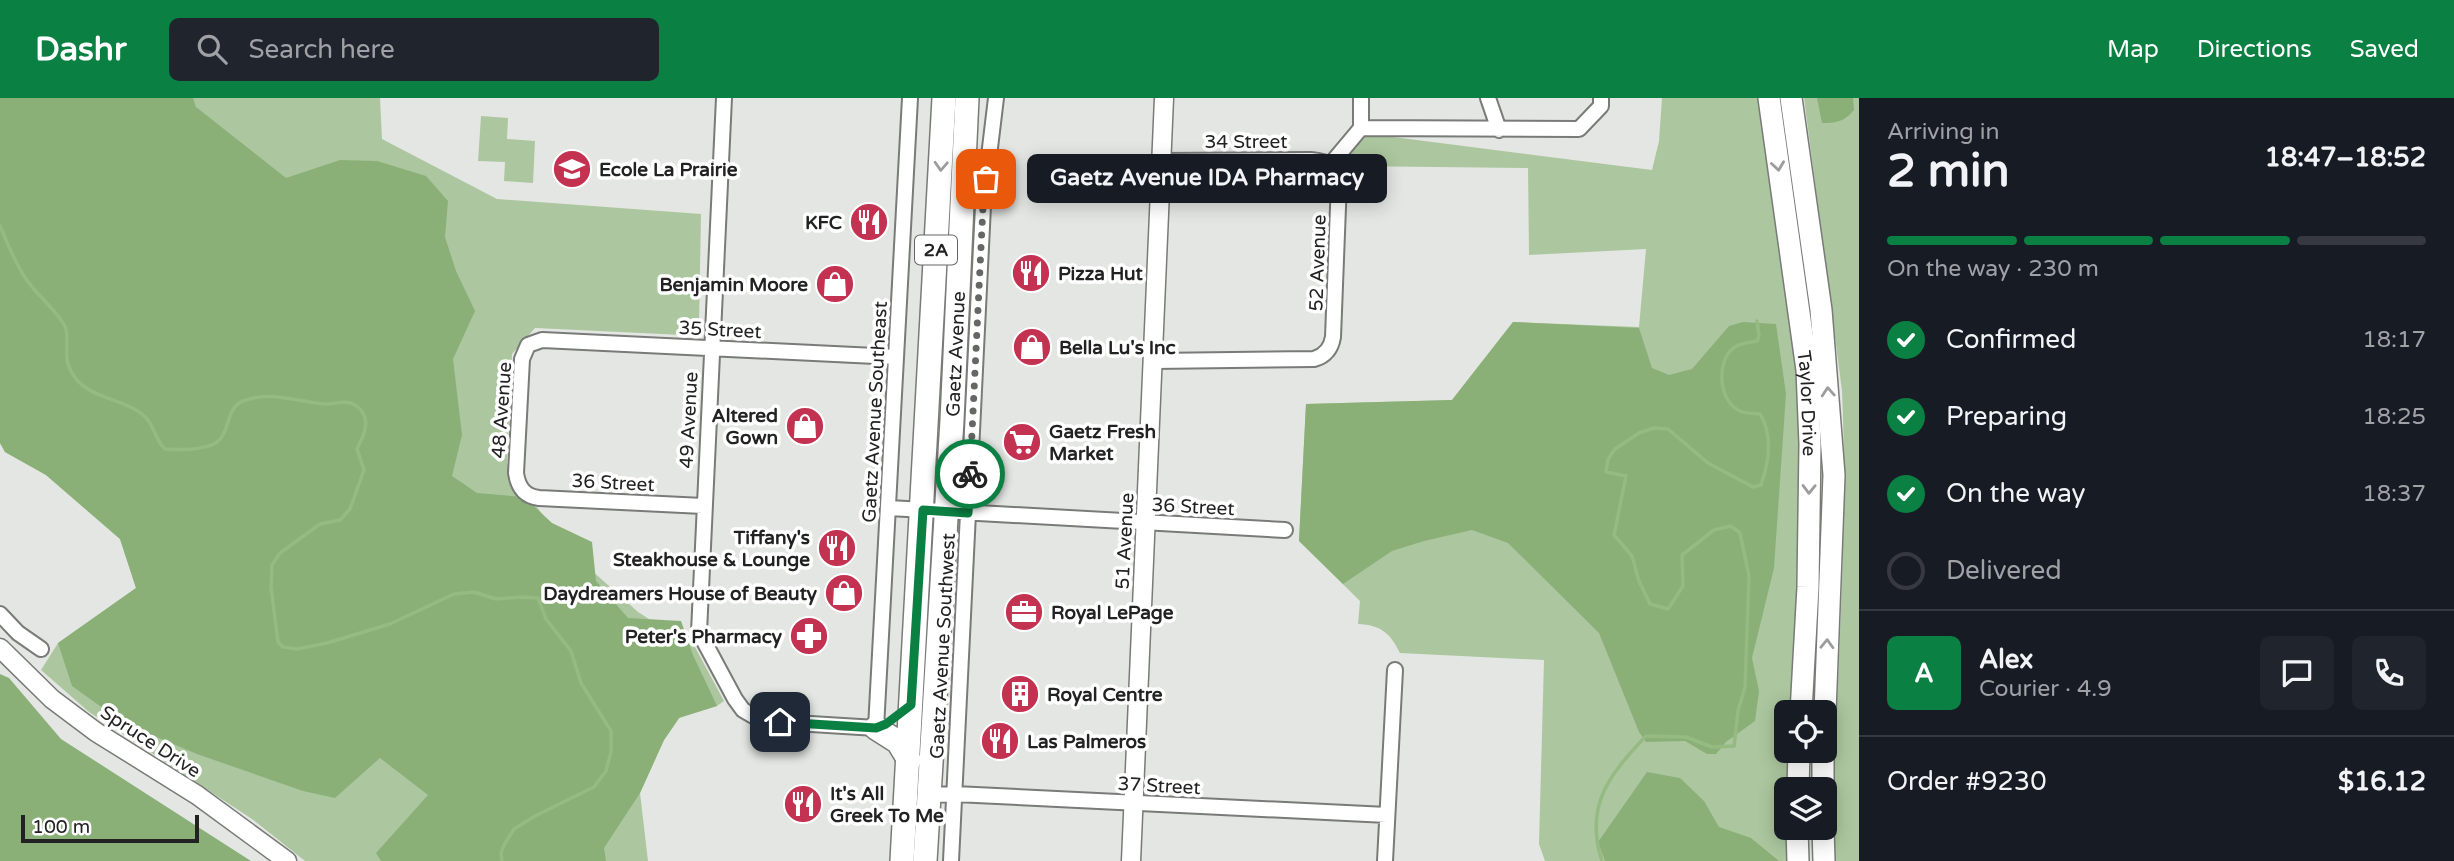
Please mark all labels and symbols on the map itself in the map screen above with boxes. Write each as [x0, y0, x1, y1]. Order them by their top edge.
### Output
street label: 34 Street [1204, 131, 1288, 153]
school or university icon: Ecole La Prairie [551, 148, 593, 190]
pin [956, 149, 1016, 209]
callout: Gaetz Avenue IDA Pharmacy [1028, 154, 1388, 204]
place label: Ecole La Prairie [599, 159, 738, 181]
one-way arrow [1770, 160, 1785, 172]
one-way arrow [933, 161, 948, 172]
restaurant icon: KFC [848, 201, 890, 243]
place label: KFC [805, 212, 842, 234]
street label: 52 Avenue [1305, 214, 1331, 312]
road number: 2A [915, 236, 957, 265]
restaurant icon: Pizza Hut [1010, 252, 1052, 294]
shop icon: Benjamin Moore [814, 263, 856, 305]
place label: Pizza Hut [1058, 263, 1144, 285]
place label: Benjamin Moore [659, 274, 808, 297]
street label: Gaetz Avenue [942, 291, 970, 417]
street label: Gaetz Avenue Southeast [858, 301, 892, 523]
street label: 35 Street [678, 317, 762, 343]
shop icon: Bella Lu's Inc [1011, 326, 1053, 368]
place label: Bella Lu's Inc [1059, 337, 1176, 359]
street label: Taylor Drive [1792, 349, 1820, 457]
street label: 48 Avenue [488, 361, 516, 459]
street label: 49 Avenue [675, 371, 703, 469]
one-way arrow [1821, 387, 1836, 398]
place label: Altered Gown [712, 405, 778, 449]
shop icon: Altered Gown [784, 405, 826, 447]
supermarket icon: Gaetz Fresh Market [1001, 421, 1043, 463]
place label: Gaetz Fresh Market [1049, 421, 1156, 465]
courier [935, 439, 1005, 509]
street label: 36 Street [571, 470, 655, 496]
one-way arrow [1801, 484, 1817, 495]
street label: 51 Avenue [1111, 492, 1139, 590]
street label: 36 Street [1151, 494, 1235, 520]
place label: Tiffany's Steakhouse & Lounge [613, 527, 810, 572]
restaurant icon: Tiffany's Steakhouse & Lounge [816, 527, 858, 569]
street label: Gaetz Avenue Southwest [926, 533, 960, 759]
shop icon: Daydreamers House of Beauty [823, 572, 865, 614]
place label: Daydreamers House of Beauty [543, 583, 818, 606]
office icon: Royal LePage [1003, 591, 1045, 633]
place label: Royal LePage [1051, 602, 1174, 625]
pharmacy icon: Peter's Pharmacy [788, 615, 830, 657]
place label: Peter's Pharmacy [625, 626, 783, 649]
one-way arrow [1820, 638, 1835, 649]
building icon: Royal Centre [999, 673, 1041, 715]
place label: Royal Centre [1047, 684, 1163, 707]
pin [750, 692, 810, 752]
street label: Spruce Drive [96, 701, 205, 782]
restaurant icon: Las Palmeros [979, 720, 1021, 762]
place label: Las Palmeros [1027, 731, 1146, 753]
street label: 37 Street [1117, 773, 1201, 799]
restaurant icon: It's All Greek To Me [782, 783, 824, 825]
place label: It's All Greek To Me [830, 783, 944, 827]
scale bar [21, 812, 200, 844]

